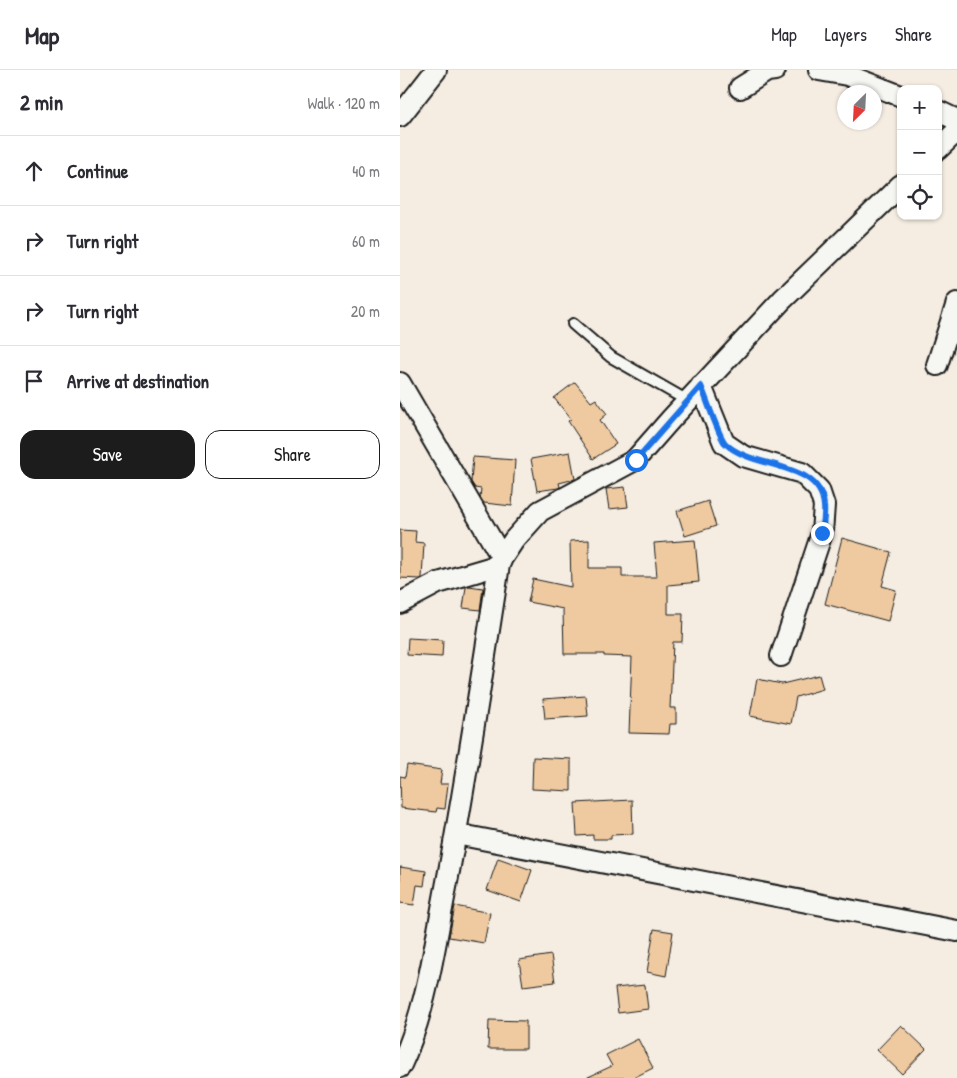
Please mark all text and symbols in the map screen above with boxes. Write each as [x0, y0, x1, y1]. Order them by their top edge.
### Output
text: Map [25, 19, 59, 51]
text: Map [771, 22, 797, 47]
text: Layers [825, 22, 867, 47]
text: Share [895, 22, 932, 47]
north arrow [837, 85, 882, 130]
map controls [897, 85, 942, 220]
button: + [897, 85, 942, 130]
text: 2 min [20, 88, 63, 117]
text: Walk · 120 m [307, 92, 380, 114]
button: − [897, 130, 942, 175]
icon: ahead [20, 157, 48, 185]
text: Continue [67, 158, 128, 184]
text: 40 m [352, 160, 380, 182]
button: locate [897, 175, 942, 220]
icon: right [20, 227, 48, 255]
text: Turn right [67, 228, 138, 254]
text: 60 m [352, 230, 380, 252]
icon: right [20, 297, 48, 325]
text: Turn right [67, 298, 138, 324]
text: 20 m [351, 300, 380, 322]
icon: arrive [20, 367, 48, 395]
text: Arrive at destination [67, 368, 209, 394]
button: Save [20, 430, 195, 479]
button: Share [205, 430, 380, 479]
route start [625, 449, 648, 472]
route end [811, 522, 834, 545]

